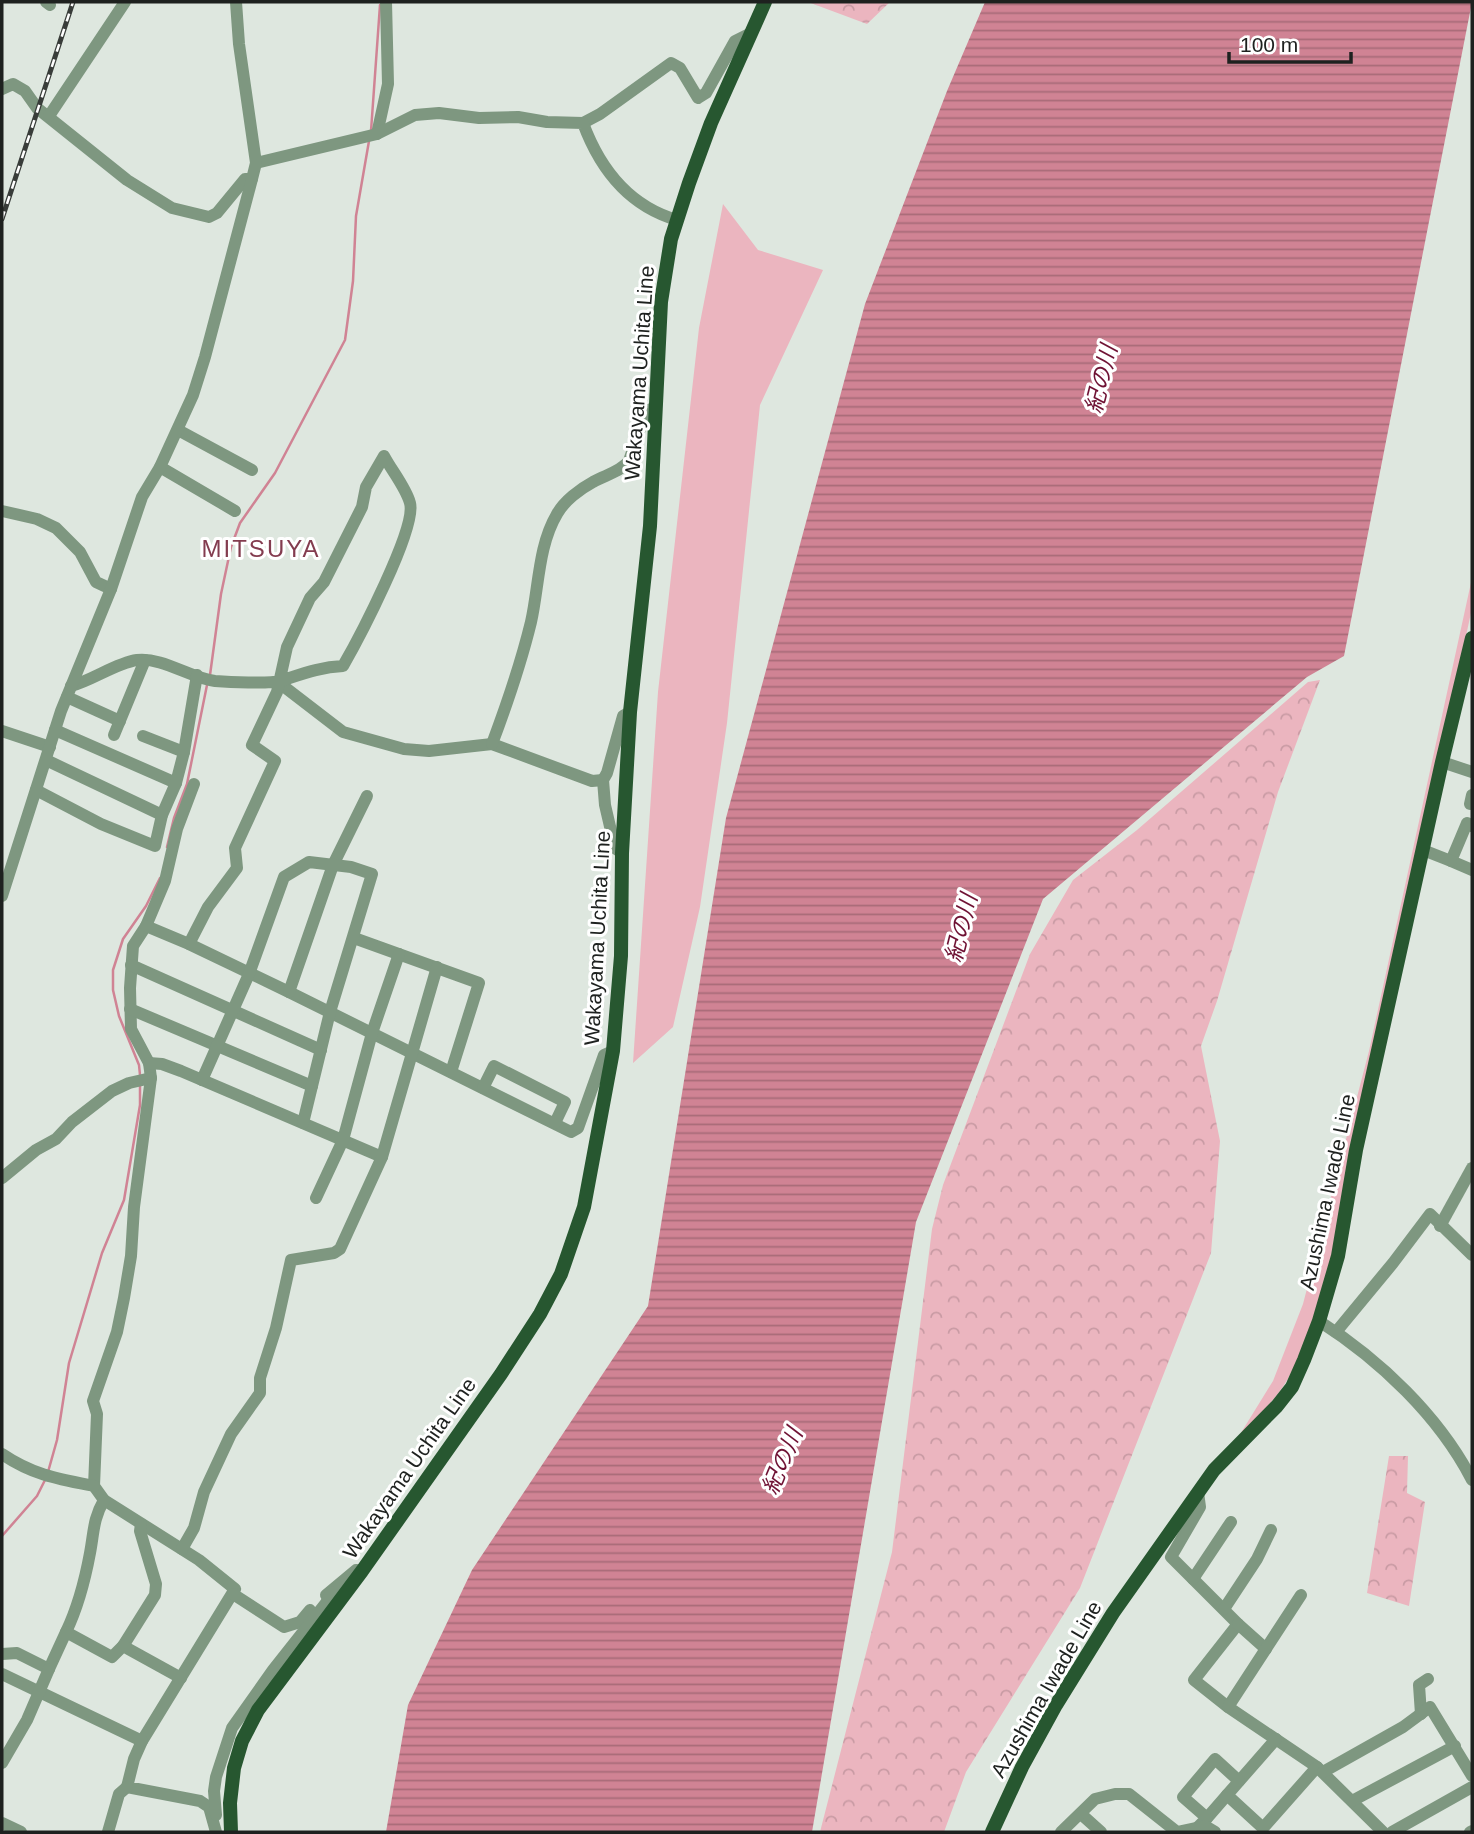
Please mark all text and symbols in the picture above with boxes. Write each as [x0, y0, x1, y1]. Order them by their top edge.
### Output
scale bar [1229, 21, 1352, 65]
text: 100 m [1240, 33, 1298, 56]
street label: Wakayama Uchita Line [620, 265, 658, 481]
water label: 紀の川 [1080, 339, 1123, 416]
district label: MITSUYA [202, 535, 320, 562]
street label: Wakayama Uchita Line [580, 830, 614, 1046]
water label: 紀の川 [940, 888, 983, 965]
street label: Azushima Iwade Line [1295, 1092, 1359, 1292]
street label: Wakayama Uchita Line [338, 1373, 480, 1563]
water label: 紀の川 [757, 1421, 809, 1498]
street label: Azushima Iwade Line [986, 1597, 1106, 1781]

